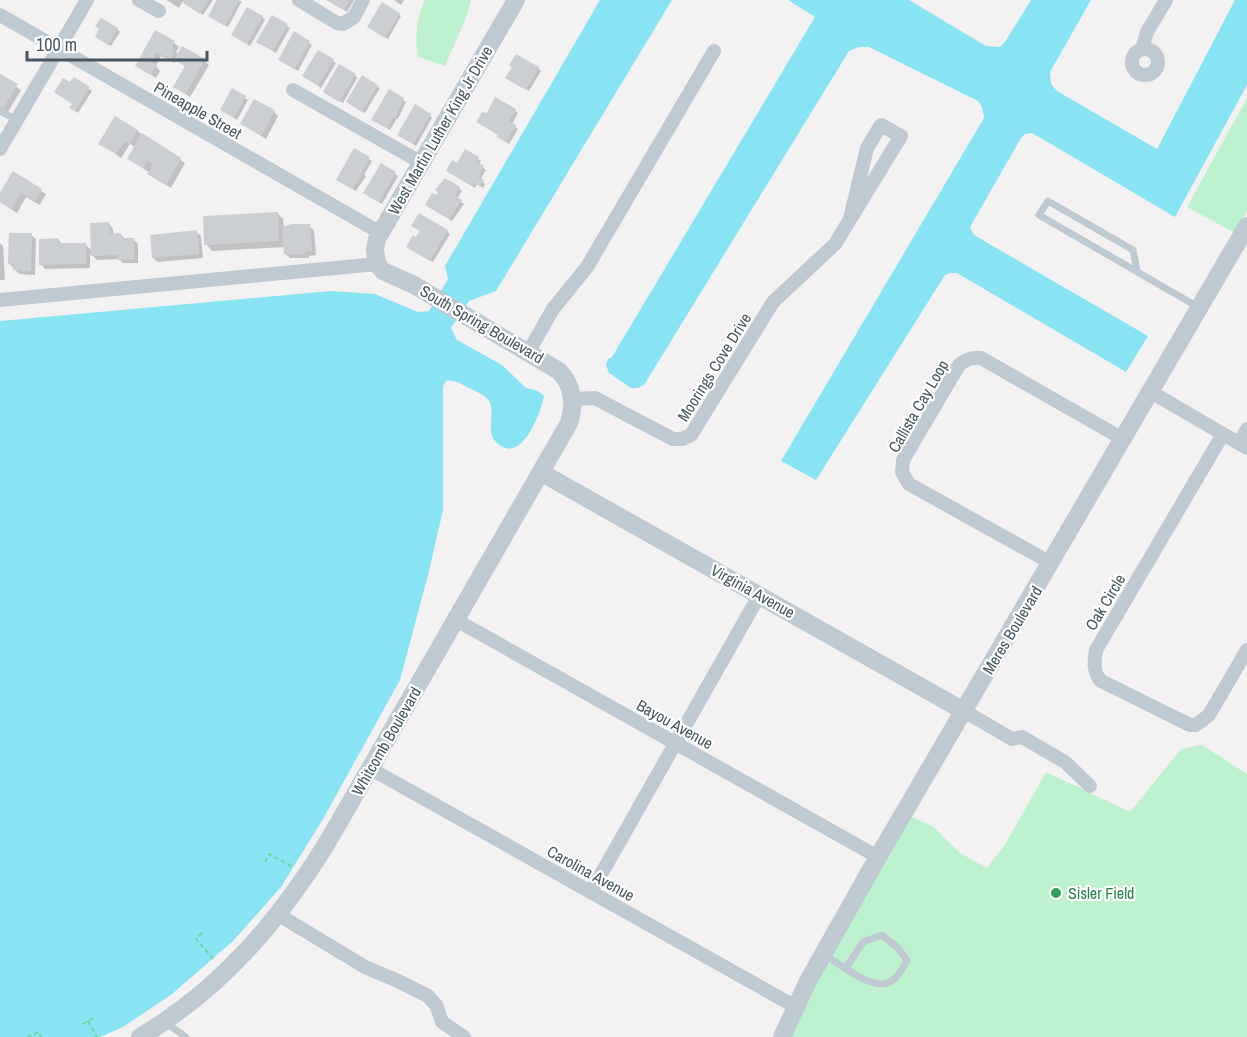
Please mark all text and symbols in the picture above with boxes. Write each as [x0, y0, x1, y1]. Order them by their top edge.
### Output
scale bar [27, 24, 207, 62]
text: 100 m [36, 32, 77, 57]
street label: West Martin Luther King Jr Drive [383, 42, 497, 218]
street label: Pineapple Street [150, 76, 246, 144]
street label: South Spring Boulevard [416, 280, 548, 368]
street label: Moorings Cove Drive [672, 309, 756, 425]
street label: Callista Cay Loop [883, 356, 953, 456]
street label: Virginia Avenue [707, 559, 799, 623]
street label: Oak Circle [1080, 570, 1130, 634]
street label: Meres Boulevard [977, 582, 1047, 678]
street label: Whitcomb Boulevard [346, 683, 426, 799]
street label: Bayou Avenue [633, 694, 717, 754]
street label: Carolina Avenue [543, 840, 639, 906]
place label: Sisler Field [1068, 882, 1134, 904]
marker: Sisler Field [1049, 886, 1063, 900]

